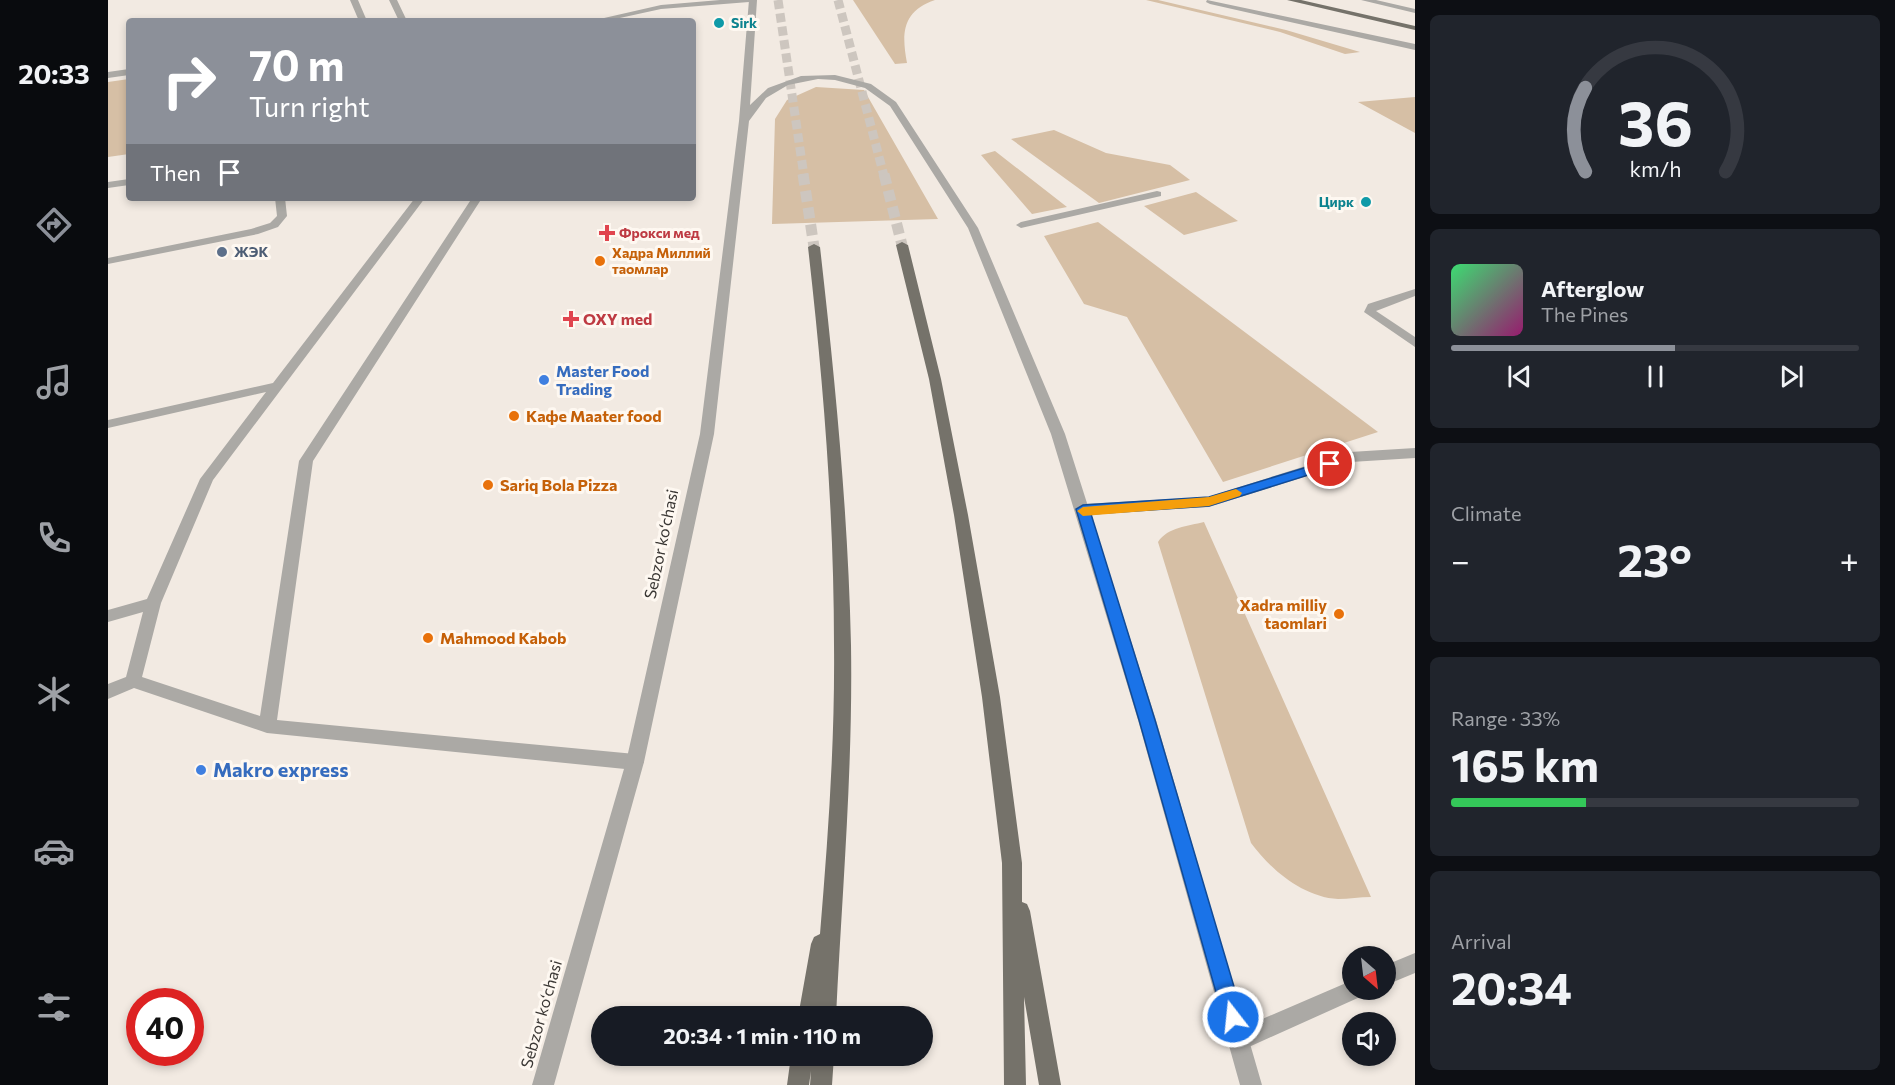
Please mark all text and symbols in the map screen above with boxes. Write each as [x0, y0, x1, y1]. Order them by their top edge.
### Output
place label: Sirk [731, 14, 757, 31]
marker: Sirk [712, 16, 726, 30]
text: 70 m [249, 38, 344, 90]
icon: right [150, 42, 228, 120]
text: 20:33 [18, 57, 90, 90]
text: 36 [1618, 83, 1692, 159]
text: Turn right [249, 90, 369, 123]
text: km/h [1629, 155, 1681, 181]
icon: arrive [213, 156, 246, 189]
text: Then [150, 159, 201, 186]
place label: Цирк [1319, 193, 1354, 210]
marker: Цирк [1359, 195, 1373, 209]
icon: directions [33, 204, 75, 246]
place label: Фрокси мед [619, 224, 700, 241]
marker: Фрокси мед [600, 226, 614, 240]
place label: ЖЭК [234, 243, 269, 260]
place label: Хадра Миллий таомлар [612, 244, 711, 277]
marker: ЖЭК [215, 245, 229, 259]
marker: Хадра Миллий таомлар [593, 254, 607, 268]
text: Afterglow [1541, 275, 1644, 302]
text: The Pines [1541, 302, 1628, 326]
place label: OXY med [583, 309, 652, 328]
marker: OXY med [564, 312, 578, 326]
icon: previous [1503, 360, 1536, 393]
icon: pause [1639, 360, 1672, 393]
icon: next [1775, 360, 1808, 393]
icon: music [33, 361, 75, 403]
place label: Master Food Trading [556, 361, 649, 398]
marker: Master Food Trading [537, 373, 551, 387]
place label: Кафе Maater food [526, 406, 662, 425]
marker: Кафе Maater food [507, 409, 521, 423]
pin [1304, 438, 1355, 489]
icon: arrive [1313, 447, 1346, 480]
place label: Sariq Bola Pizza [500, 475, 617, 494]
marker: Sariq Bola Pizza [481, 478, 495, 492]
street label: Sebzor ko‘chasi [640, 487, 681, 600]
text: Climate [1451, 501, 1521, 525]
icon: phone [33, 517, 75, 559]
text: 23° [1618, 531, 1692, 586]
text: − [1451, 539, 1470, 580]
text: + [1840, 539, 1859, 580]
place label: Xadra milliy taomlari [1240, 595, 1327, 632]
marker: Xadra milliy taomlari [1332, 607, 1346, 621]
place label: Mahmood Kabob [440, 628, 567, 647]
marker: Mahmood Kabob [421, 631, 435, 645]
icon: climate [33, 673, 75, 715]
text: Range · 33% [1451, 706, 1560, 730]
text: 165 km [1451, 736, 1599, 791]
place label: Makro express [213, 757, 349, 781]
marker: Makro express [194, 763, 208, 777]
icon: car [33, 830, 75, 872]
text: Arrival [1451, 929, 1512, 953]
north arrow [1342, 946, 1396, 1000]
map controls [1342, 946, 1396, 1066]
street label: Sebzor ko‘chasi [516, 958, 565, 1070]
text: 20:34 [1451, 959, 1572, 1014]
position arrow [1201, 985, 1265, 1049]
icon: filters [33, 986, 75, 1028]
speed limit sign: 40 [126, 988, 204, 1066]
button: sound [1342, 1012, 1396, 1066]
text: 20:34 · 1 min · 110 m [663, 1022, 861, 1049]

